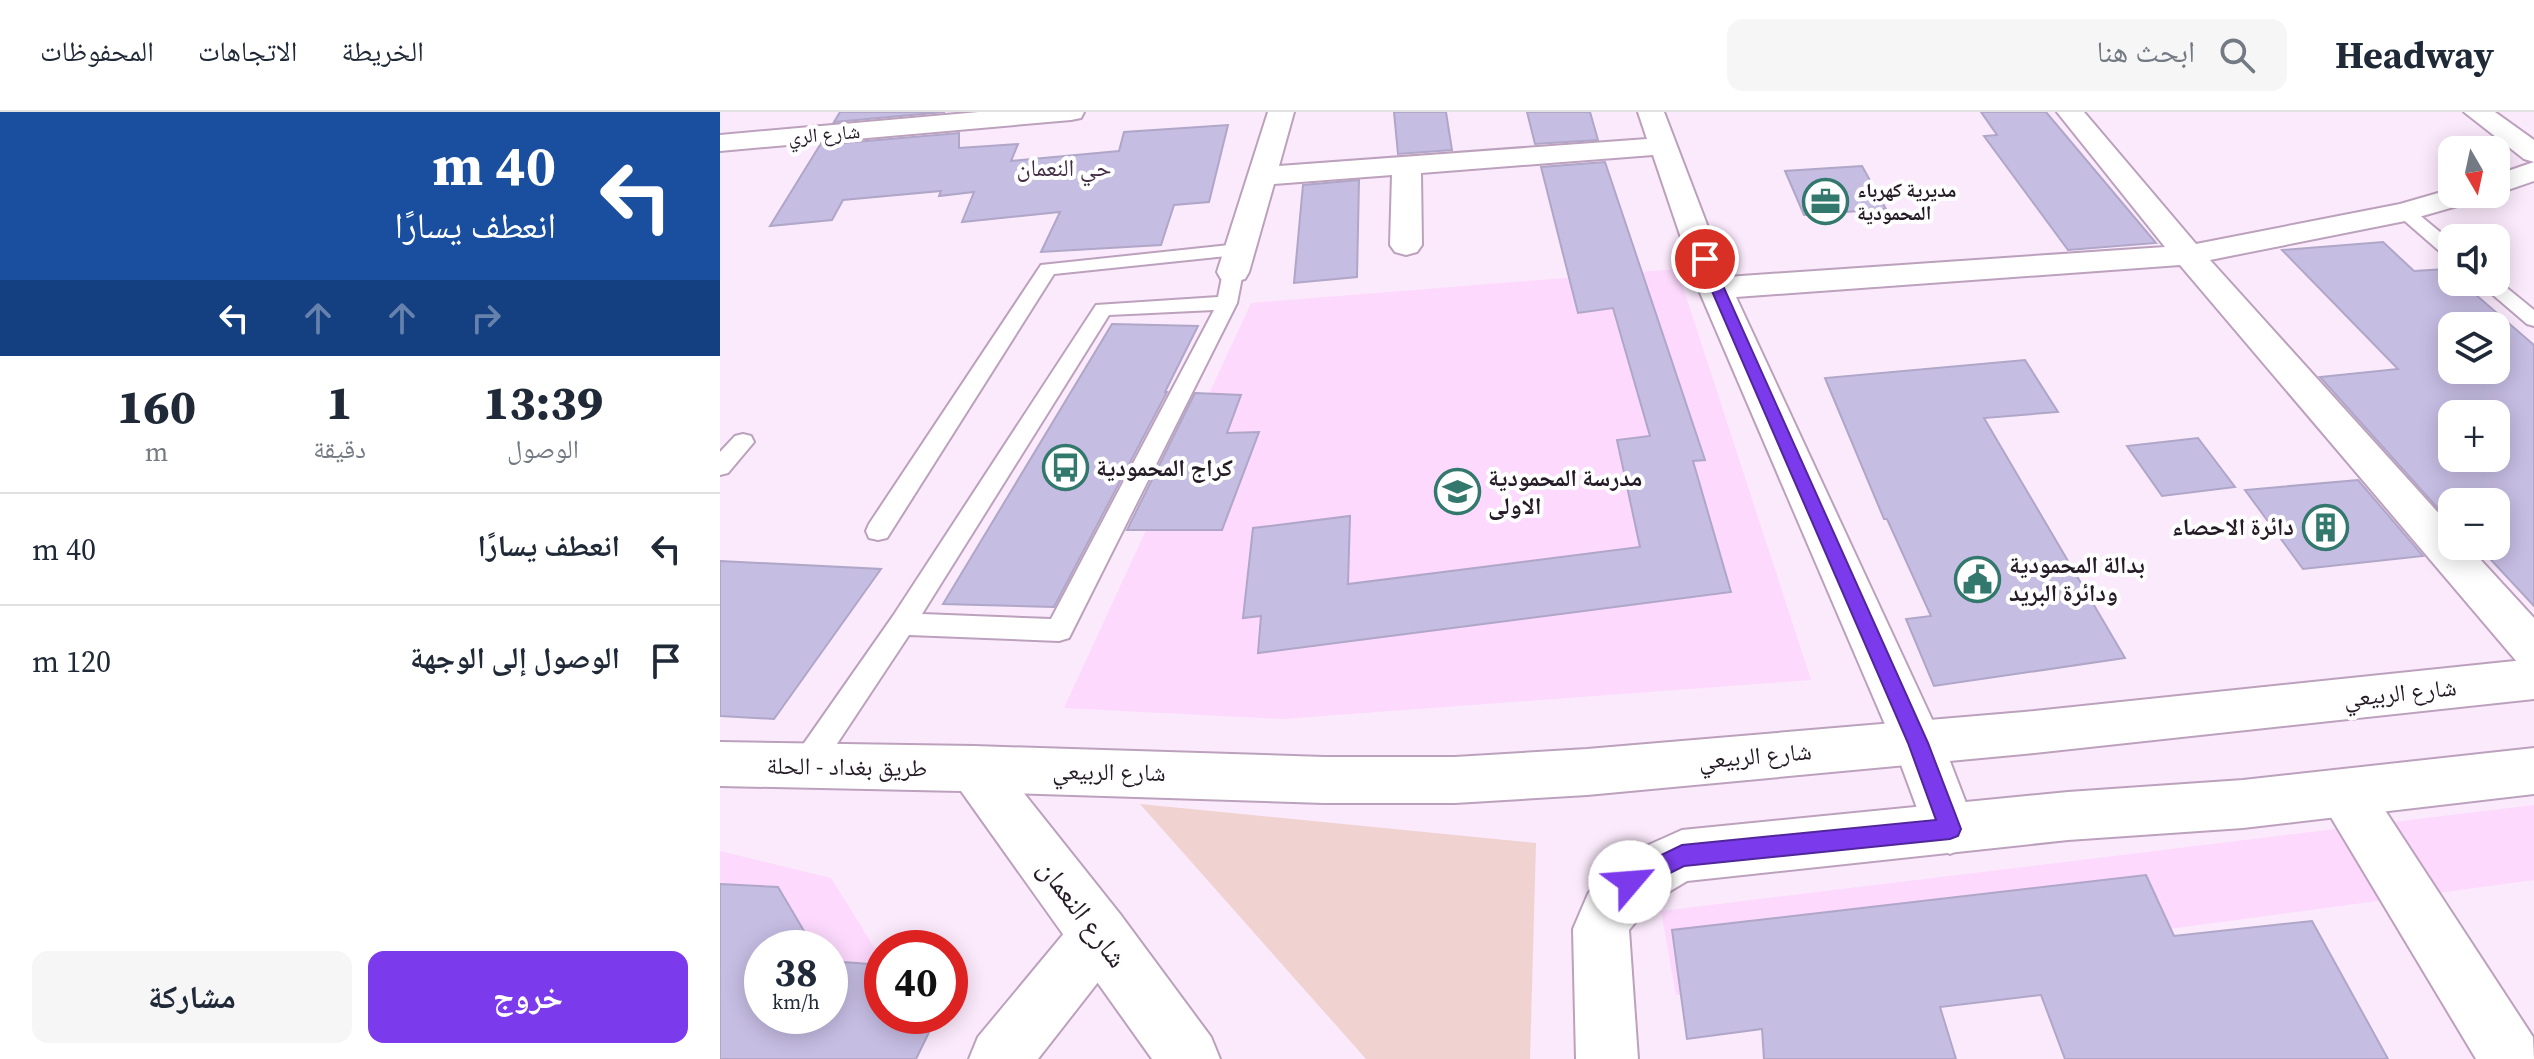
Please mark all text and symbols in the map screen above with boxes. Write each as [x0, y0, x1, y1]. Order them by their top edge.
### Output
search box [1727, 19, 2287, 91]
text: Headway [2335, 29, 2494, 81]
text: ابحث هنا [2097, 31, 2195, 72]
text: المحفوظات [40, 32, 154, 70]
text: الاتجاهات [198, 32, 297, 70]
text: الخريطة [341, 32, 424, 70]
icon: search [2215, 33, 2259, 77]
street label: شارع الري [787, 117, 861, 153]
text: 40 m [433, 127, 556, 204]
north arrow [2438, 136, 2510, 208]
map controls [2438, 136, 2510, 560]
icon: left [584, 144, 688, 248]
district label: حي النعمان [1016, 151, 1112, 187]
place label: مديرية كهرباء المحمودية [1857, 176, 1956, 227]
office icon: مديرية كهرباء المحمودية [1802, 178, 1850, 226]
text: انعطف يسارًا [394, 201, 556, 250]
button: sound [2438, 224, 2510, 296]
pin [1671, 225, 1739, 293]
icon: arrive [1683, 237, 1727, 281]
icon: left [212, 296, 256, 340]
icon: ahead [296, 296, 340, 340]
icon: ahead [380, 296, 424, 340]
icon: right [464, 296, 508, 340]
button: layers [2438, 312, 2510, 384]
text: 1 [326, 369, 353, 435]
text: 13:39 [483, 369, 603, 435]
text: 160 [117, 373, 196, 439]
button: + [2438, 400, 2510, 472]
text: دقيقة [313, 431, 366, 467]
text: الوصول [507, 431, 579, 467]
text: m [145, 434, 168, 470]
bus stop icon: كراج المحمودية [1041, 444, 1089, 492]
place label: كراج المحمودية [1096, 451, 1233, 484]
place label: مدرسة المحمودية الاولى [1488, 461, 1642, 522]
school or university icon: مدرسة المحمودية الاولى [1433, 468, 1481, 516]
button: − [2438, 488, 2510, 560]
building icon: دائرة الاحصاء [2301, 503, 2349, 551]
place label: دائرة الاحصاء [2172, 510, 2294, 543]
text: انعطف يسارًا [478, 525, 620, 566]
icon: left [644, 527, 688, 571]
text: 40 m [32, 529, 96, 570]
place label: بدالة المحمودية ودائرة البريد [2009, 548, 2145, 609]
public building icon: بدالة المحمودية ودائرة البريد [1954, 555, 2002, 603]
text: الوصول إلى الوجهة [410, 637, 620, 678]
icon: arrive [644, 639, 688, 683]
text: 120 m [32, 641, 111, 682]
street label: شارع الربيعي [2342, 670, 2458, 718]
street label: شارع الربيعي [1697, 734, 1813, 780]
street label: طريق بغداد - الحلة [766, 749, 928, 784]
street label: شارع الربيعي [1052, 754, 1166, 792]
position arrow [1588, 840, 1672, 924]
street label: شارع النعمان [1030, 851, 1136, 975]
speed limit sign: 40 [864, 930, 968, 1034]
text: 38 [774, 945, 818, 999]
button: مشاركة [32, 951, 352, 1043]
button: خروج [368, 951, 688, 1043]
text: km/h [772, 988, 820, 1016]

